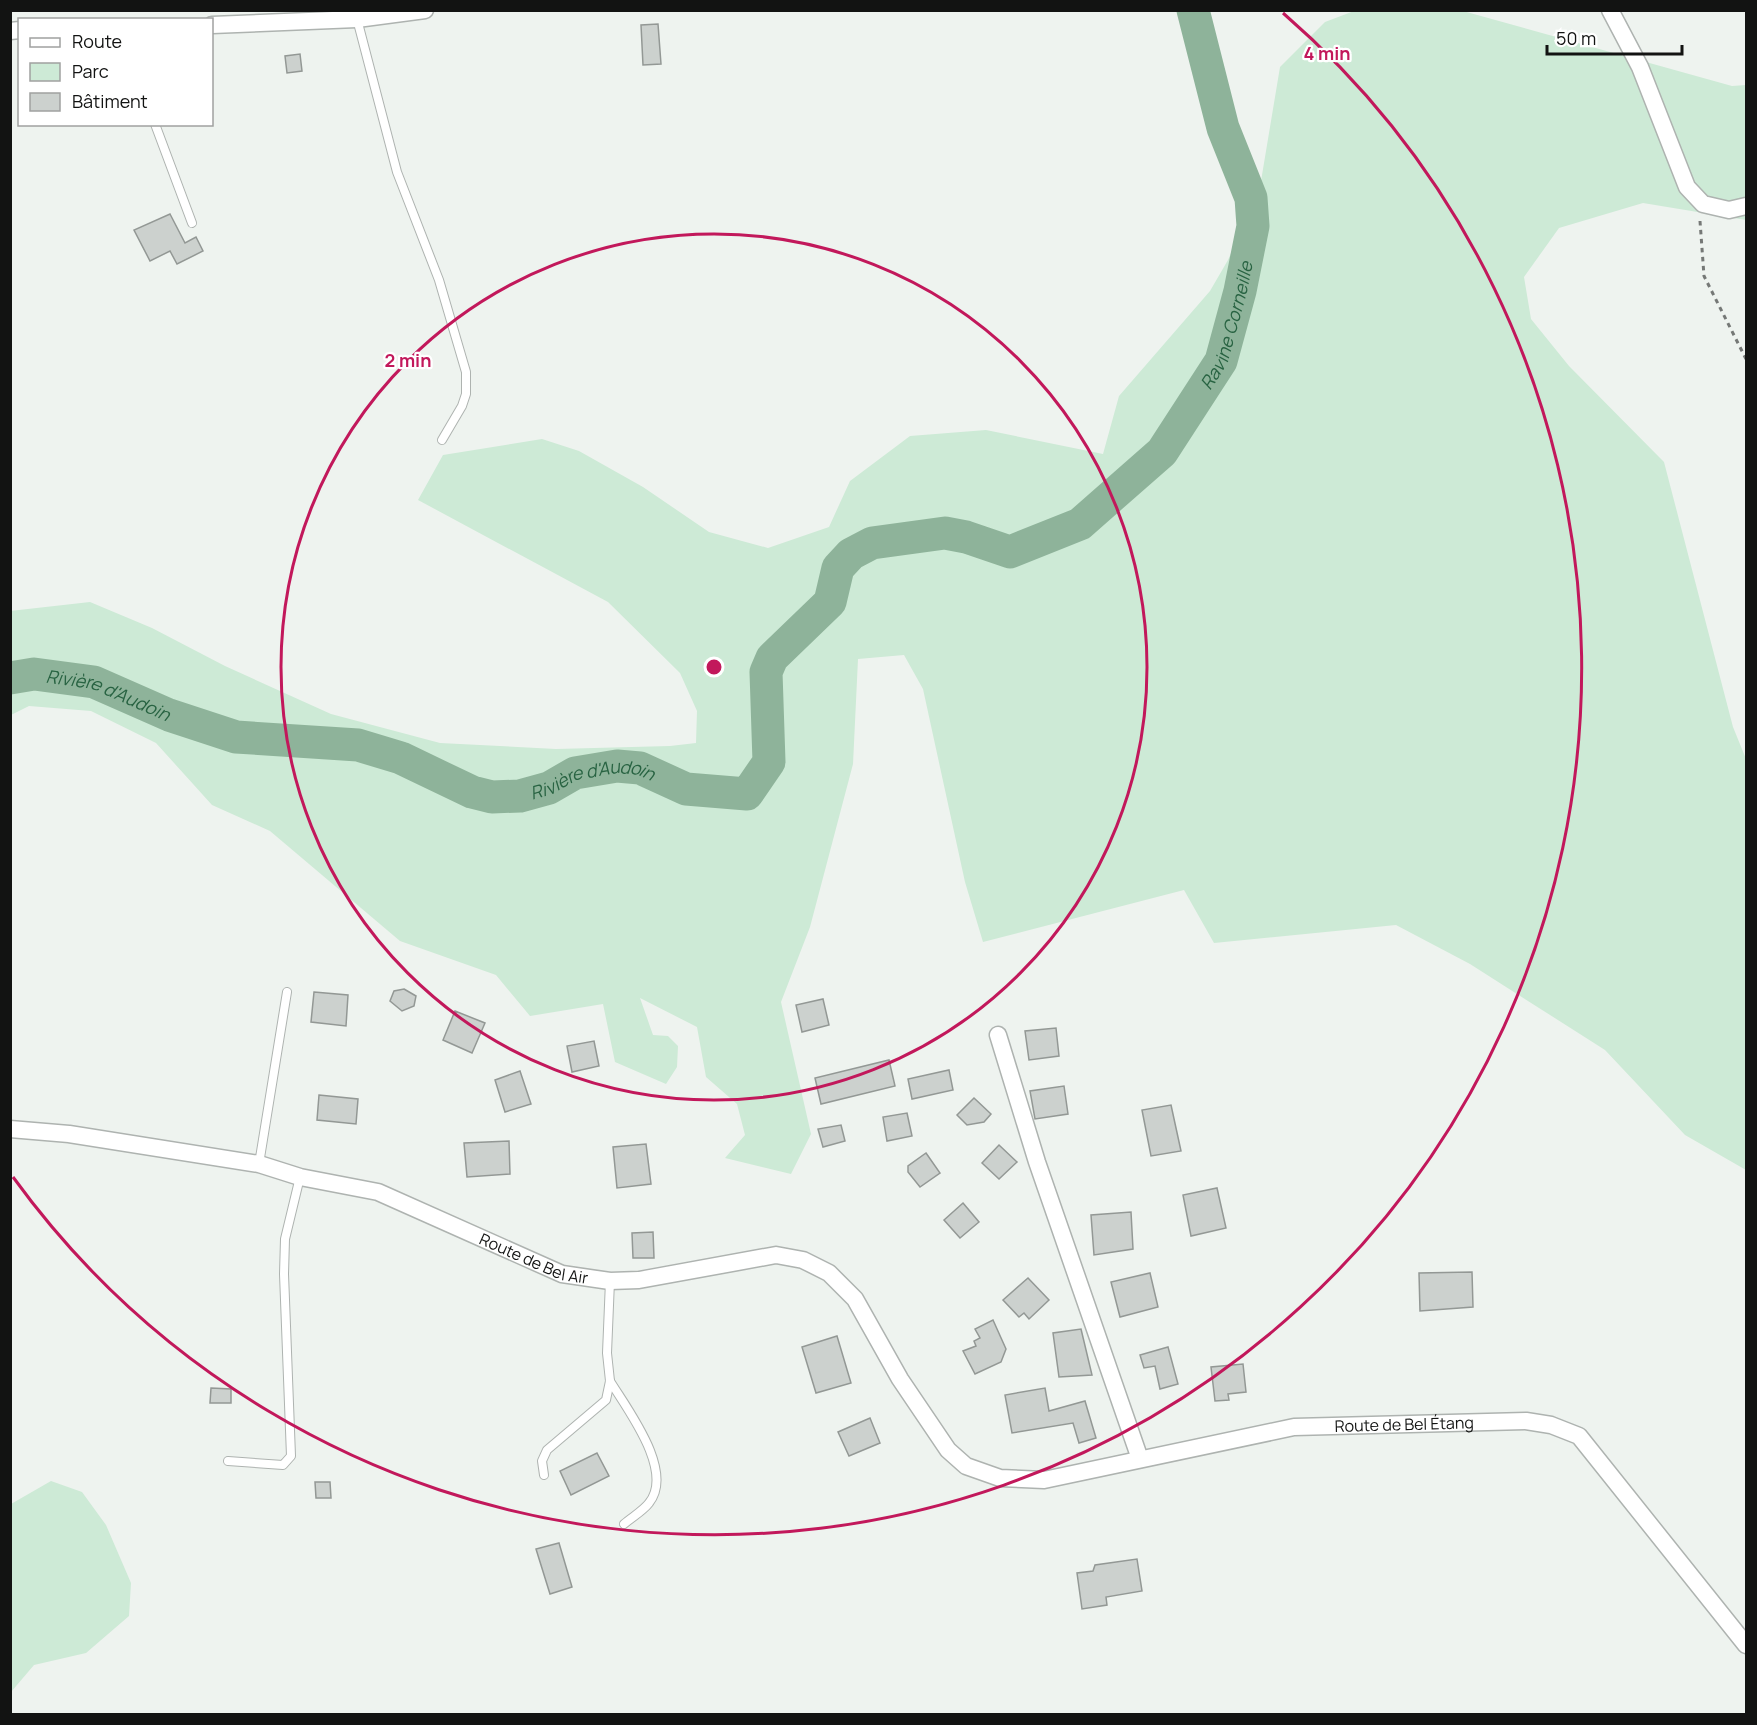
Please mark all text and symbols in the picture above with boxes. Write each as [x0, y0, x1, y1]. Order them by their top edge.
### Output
legend [18, 18, 213, 126]
scale bar [1547, 18, 1682, 56]
text: 50 m [1556, 26, 1596, 50]
text: Route [72, 29, 122, 53]
text: 4 min [1303, 41, 1351, 65]
text: Parc [72, 59, 109, 83]
text: Bâtiment [72, 89, 148, 113]
water label: Ravine Corneille [1194, 258, 1258, 394]
text: 2 min [385, 348, 431, 372]
centre of rings [704, 657, 724, 677]
water label: Rivière d'Audoin [45, 664, 175, 727]
water label: Rivière d'Audoin [527, 754, 660, 805]
street label: Route de Bel Air [476, 1228, 590, 1289]
street label: Route de Bel Étang [1334, 1411, 1474, 1437]

